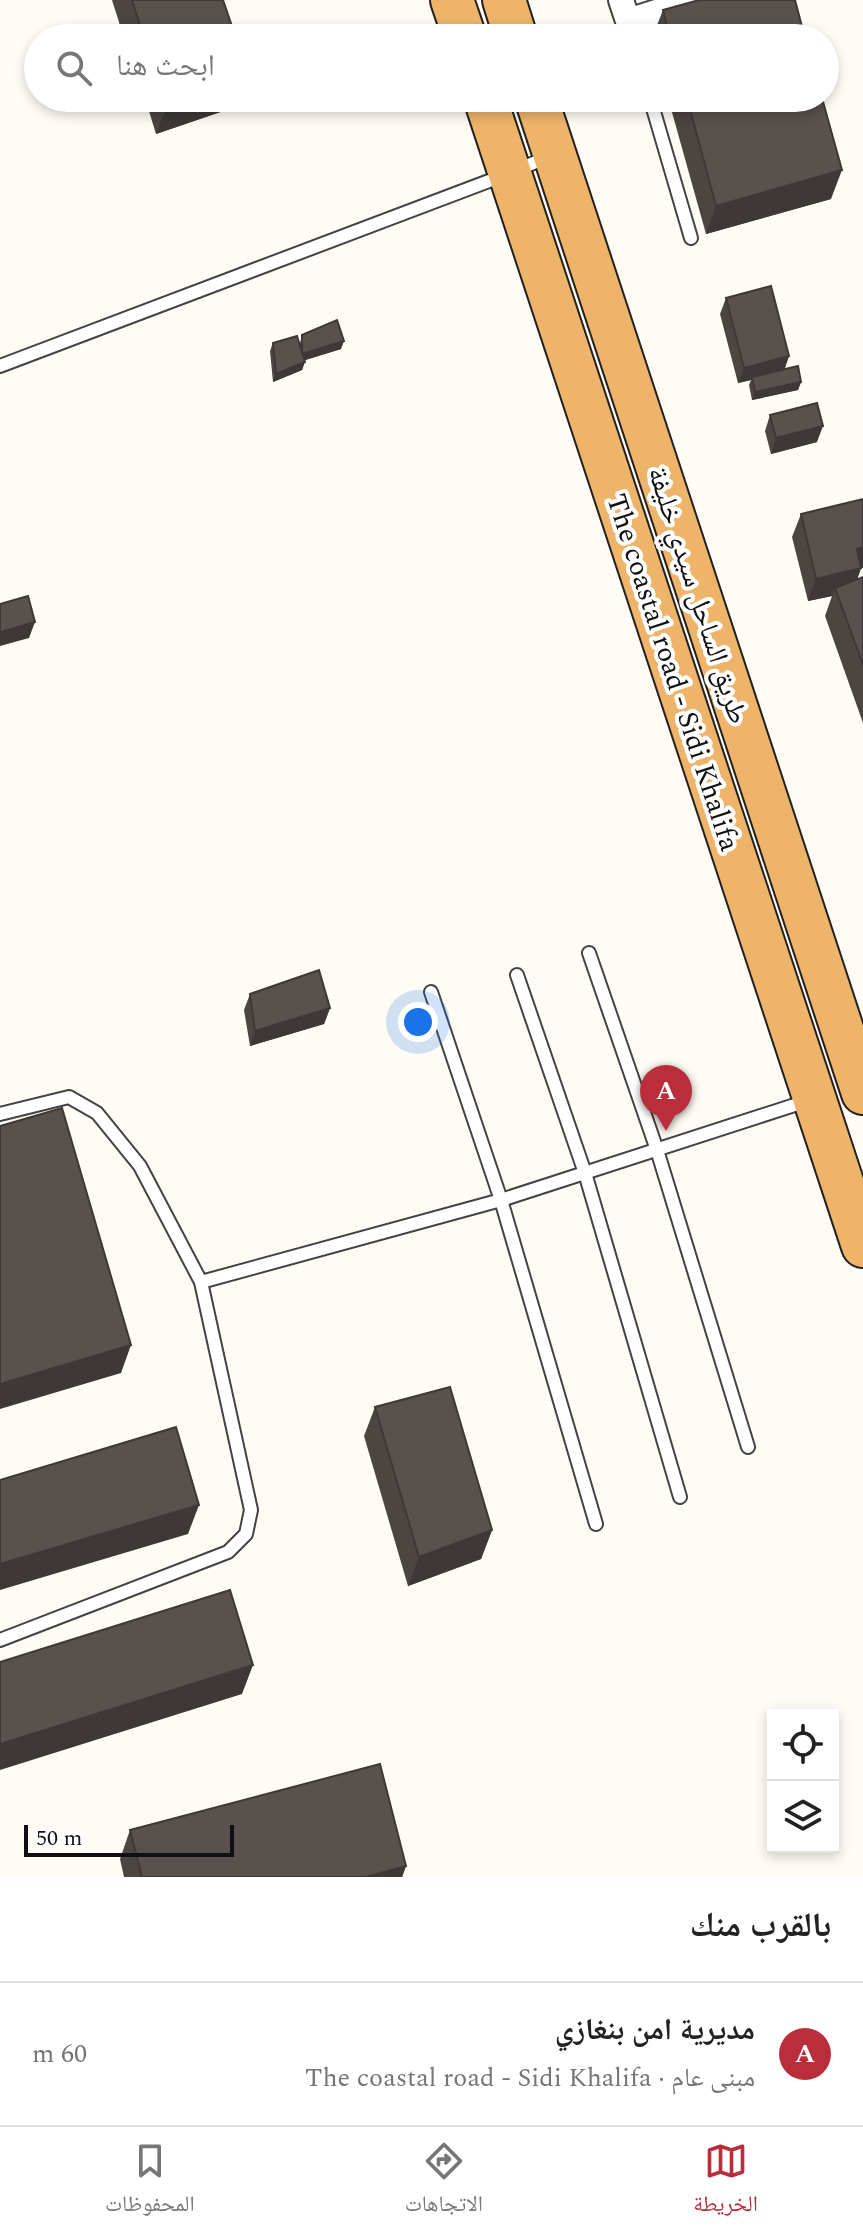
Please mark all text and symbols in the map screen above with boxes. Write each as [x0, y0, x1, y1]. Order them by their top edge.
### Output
search box [24, 24, 839, 112]
text: ابحث هنا [116, 43, 215, 89]
icon: search [52, 46, 96, 90]
street label: طريق الساحل سيدي خليفة [636, 461, 759, 730]
street label: The coastal road - Sidi Khalifa [594, 488, 751, 857]
your location [398, 1002, 438, 1042]
pin: A [640, 1065, 692, 1131]
map controls [767, 1709, 839, 1853]
button: locate [767, 1709, 839, 1781]
button: layers [767, 1781, 839, 1853]
scale bar [24, 1821, 234, 1857]
text: 50 m [36, 1822, 82, 1855]
text: بالقرب منك [690, 1900, 831, 1952]
text: مديرية امن بنغازي [555, 2007, 755, 2053]
text: 60 m [32, 2034, 87, 2074]
text: A [795, 2034, 815, 2074]
text: مبنى عام · The coastal road - Sidi Khalifa [305, 2058, 755, 2098]
tab: المحفوظات [105, 2139, 195, 2225]
tab: الاتجاهات [405, 2139, 483, 2225]
tab: الخريطة [693, 2139, 758, 2225]

